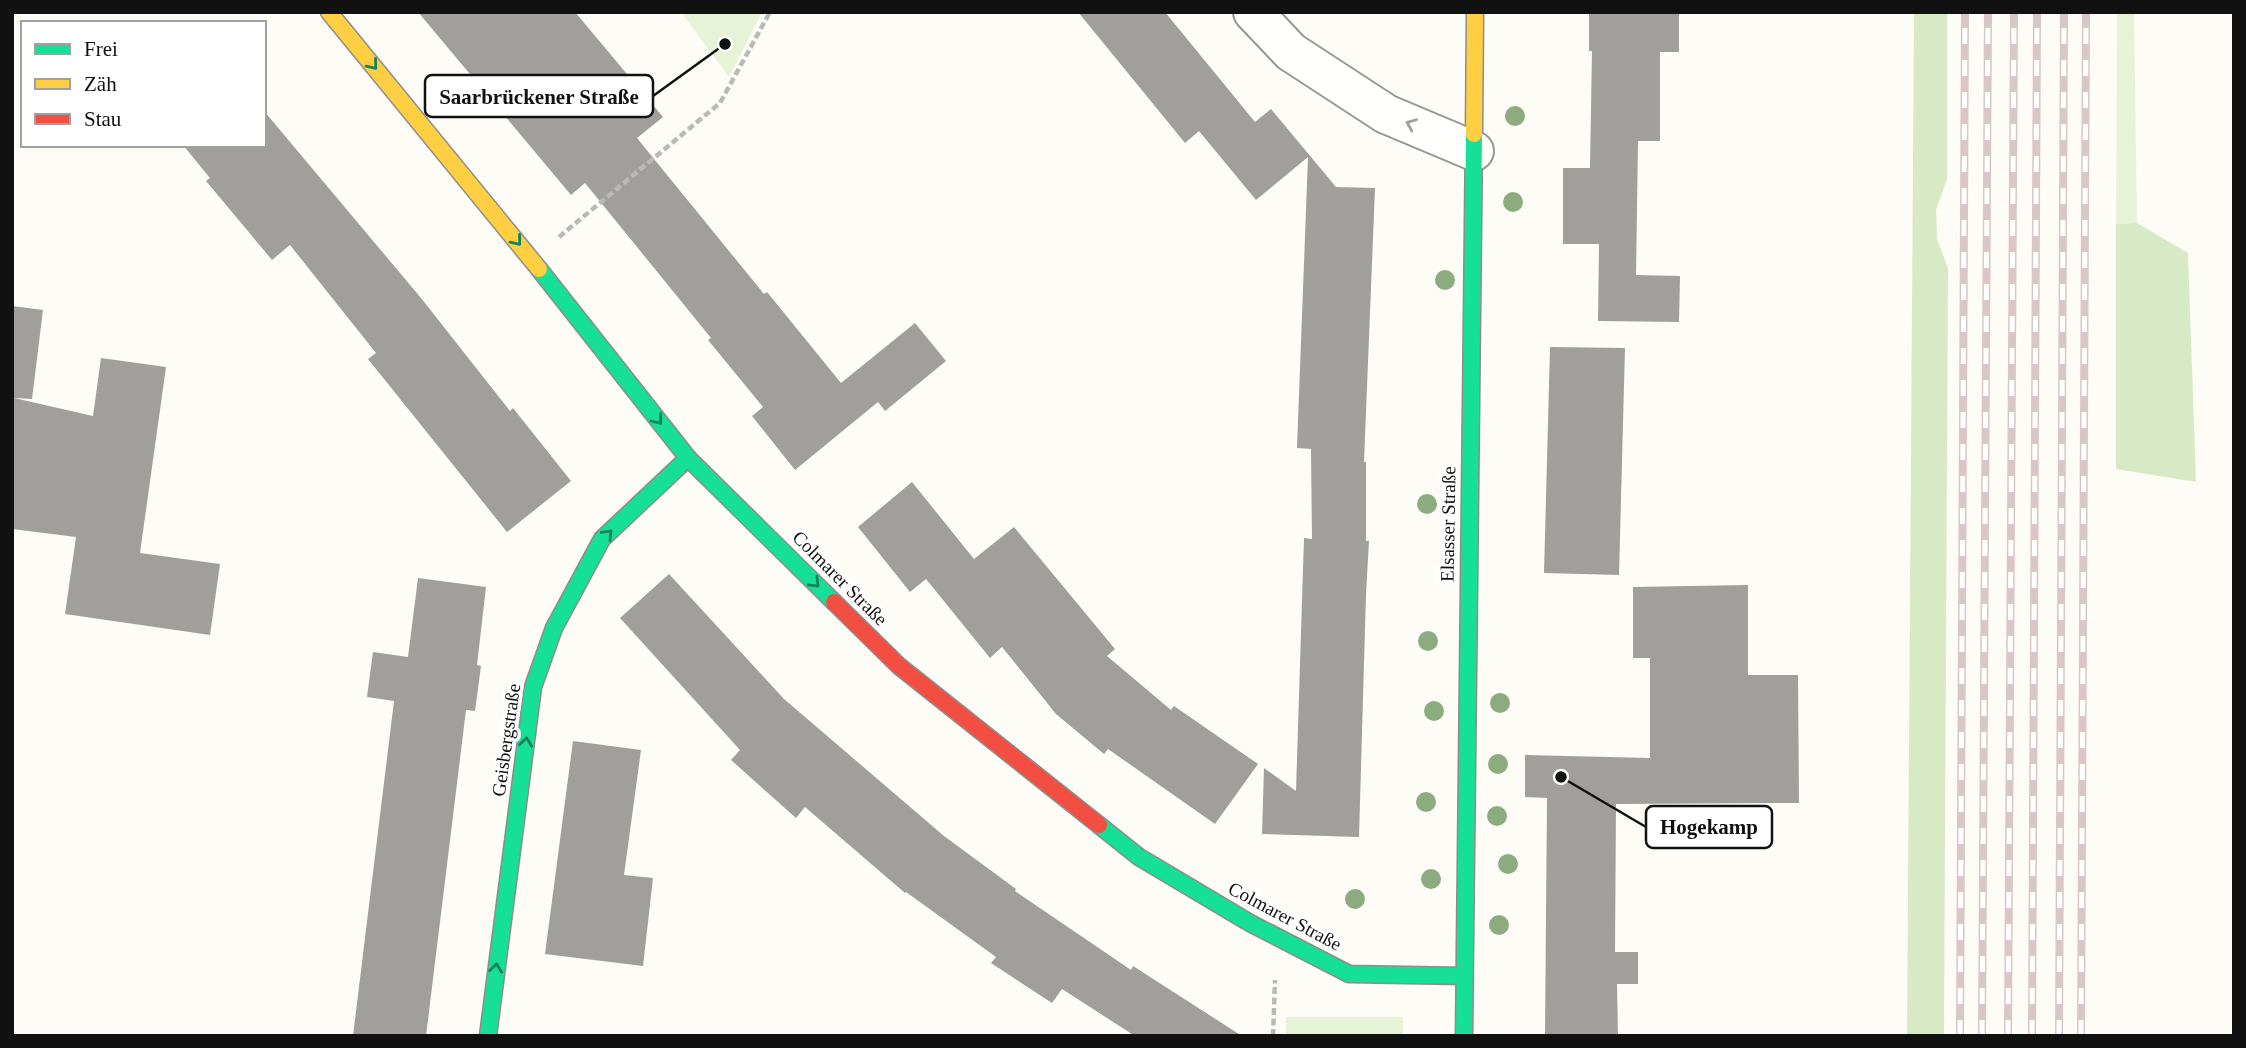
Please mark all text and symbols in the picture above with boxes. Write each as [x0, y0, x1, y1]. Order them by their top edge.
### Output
legend [21, 21, 266, 147]
text: Frei [84, 37, 118, 61]
one-way arrow [364, 58, 377, 70]
text: Zäh [84, 72, 117, 96]
callout: Saarbrückener Straße [425, 75, 653, 117]
text: Saarbrückener Straße [439, 85, 639, 109]
text: Stau [84, 107, 122, 131]
one-way arrow [1406, 119, 1418, 133]
one-way arrow [508, 234, 521, 246]
one-way arrow [649, 412, 662, 424]
street label: Elsasser Straße [1436, 466, 1460, 582]
street label: Colmarer Straße [788, 526, 892, 630]
one-way arrow [600, 529, 613, 542]
one-way arrow [807, 575, 820, 588]
street label: Geisbergstraße [488, 682, 524, 798]
one-way arrow [518, 737, 533, 748]
callout: Hogekamp [1646, 806, 1772, 848]
text: Hogekamp [1660, 815, 1758, 839]
street label: Colmarer Straße [1225, 877, 1345, 955]
one-way arrow [489, 962, 504, 974]

